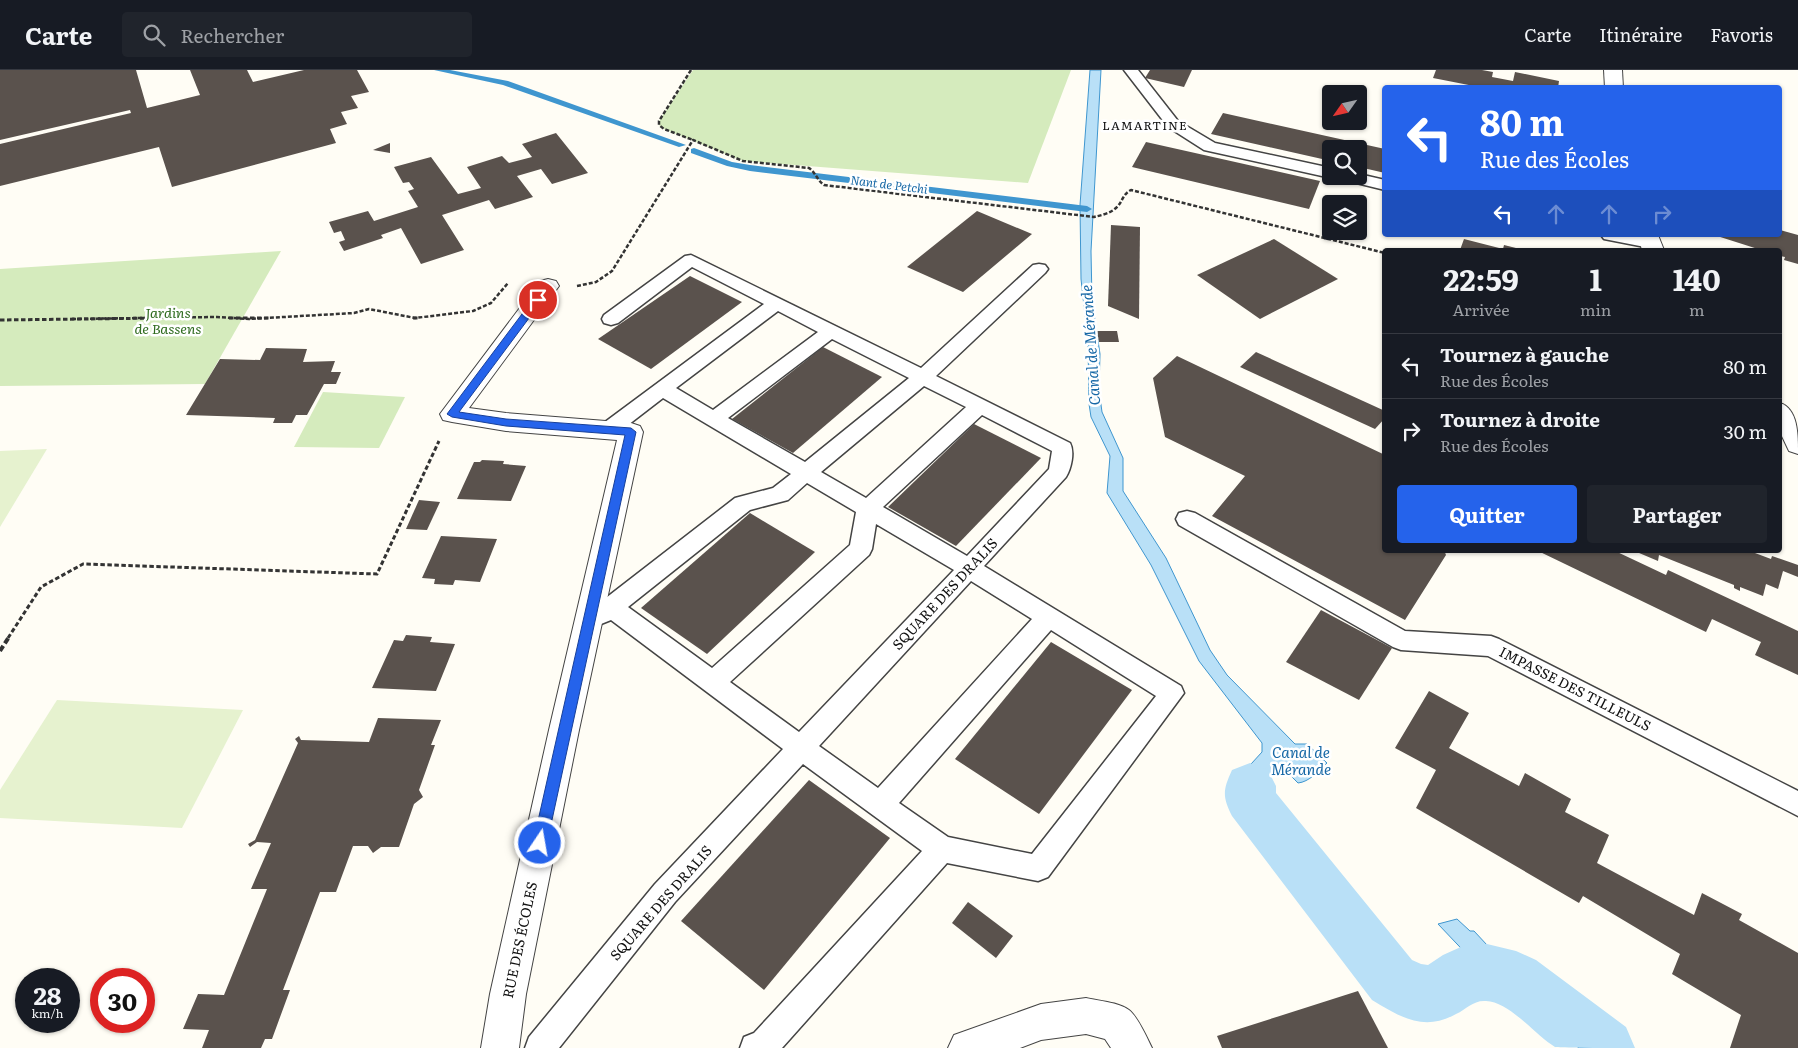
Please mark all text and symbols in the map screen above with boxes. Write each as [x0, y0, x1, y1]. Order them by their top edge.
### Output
search box [122, 12, 472, 57]
text: Carte [25, 17, 92, 52]
icon: search [140, 21, 168, 49]
text: Rechercher [180, 21, 284, 49]
text: Carte [1524, 21, 1571, 48]
text: Itinéraire [1599, 21, 1682, 48]
text: Favoris [1710, 21, 1773, 48]
north arrow [1322, 85, 1368, 130]
map controls [1322, 85, 1367, 240]
text: 80 m [1480, 95, 1564, 147]
icon: left [1397, 105, 1462, 170]
district label: LAMARTINE [1102, 116, 1188, 134]
button: search [1322, 140, 1367, 185]
text: Rue des Écoles [1480, 142, 1629, 175]
water label: Nant de Petchi [850, 170, 929, 198]
button: layers [1322, 195, 1367, 240]
icon: left [1489, 200, 1517, 228]
icon: ahead [1542, 200, 1570, 228]
icon: ahead [1595, 200, 1623, 228]
icon: right [1648, 200, 1676, 228]
text: 22:59 [1443, 256, 1519, 300]
text: 1 [1590, 256, 1602, 300]
text: 140 [1673, 256, 1721, 300]
pin [517, 279, 559, 321]
water label: Canal de Mérande [1074, 284, 1105, 406]
icon: arrive [524, 286, 552, 314]
text: Arrivée [1452, 297, 1510, 321]
text: min [1580, 297, 1611, 321]
text: m [1689, 297, 1704, 321]
park label: Jardins de Bassens [134, 302, 202, 338]
text: Tournez à gauche [1440, 340, 1609, 368]
icon: left [1397, 352, 1425, 380]
text: 80 m [1723, 352, 1767, 380]
text: Rue des Écoles [1440, 368, 1548, 392]
text: Tournez à droite [1440, 405, 1600, 433]
icon: right [1397, 417, 1425, 445]
text: 30 m [1723, 417, 1767, 445]
text: Rue des Écoles [1440, 433, 1548, 457]
button: Quitter [1397, 485, 1577, 543]
button: Partager [1587, 485, 1767, 543]
street label: SQUARE DES DRALIS [887, 533, 1002, 654]
street label: IMPASSE DES TILLEULS [1496, 641, 1655, 735]
water label: Canal de Mérande [1271, 740, 1331, 780]
position arrow [513, 816, 565, 868]
street label: SQUARE DES DRALIS [605, 841, 716, 964]
street label: RUE DES ÉCOLES [497, 880, 541, 1000]
speed limit sign: 30 [90, 968, 155, 1033]
text: 28 [33, 976, 62, 1013]
text: km/h [32, 1004, 63, 1022]

